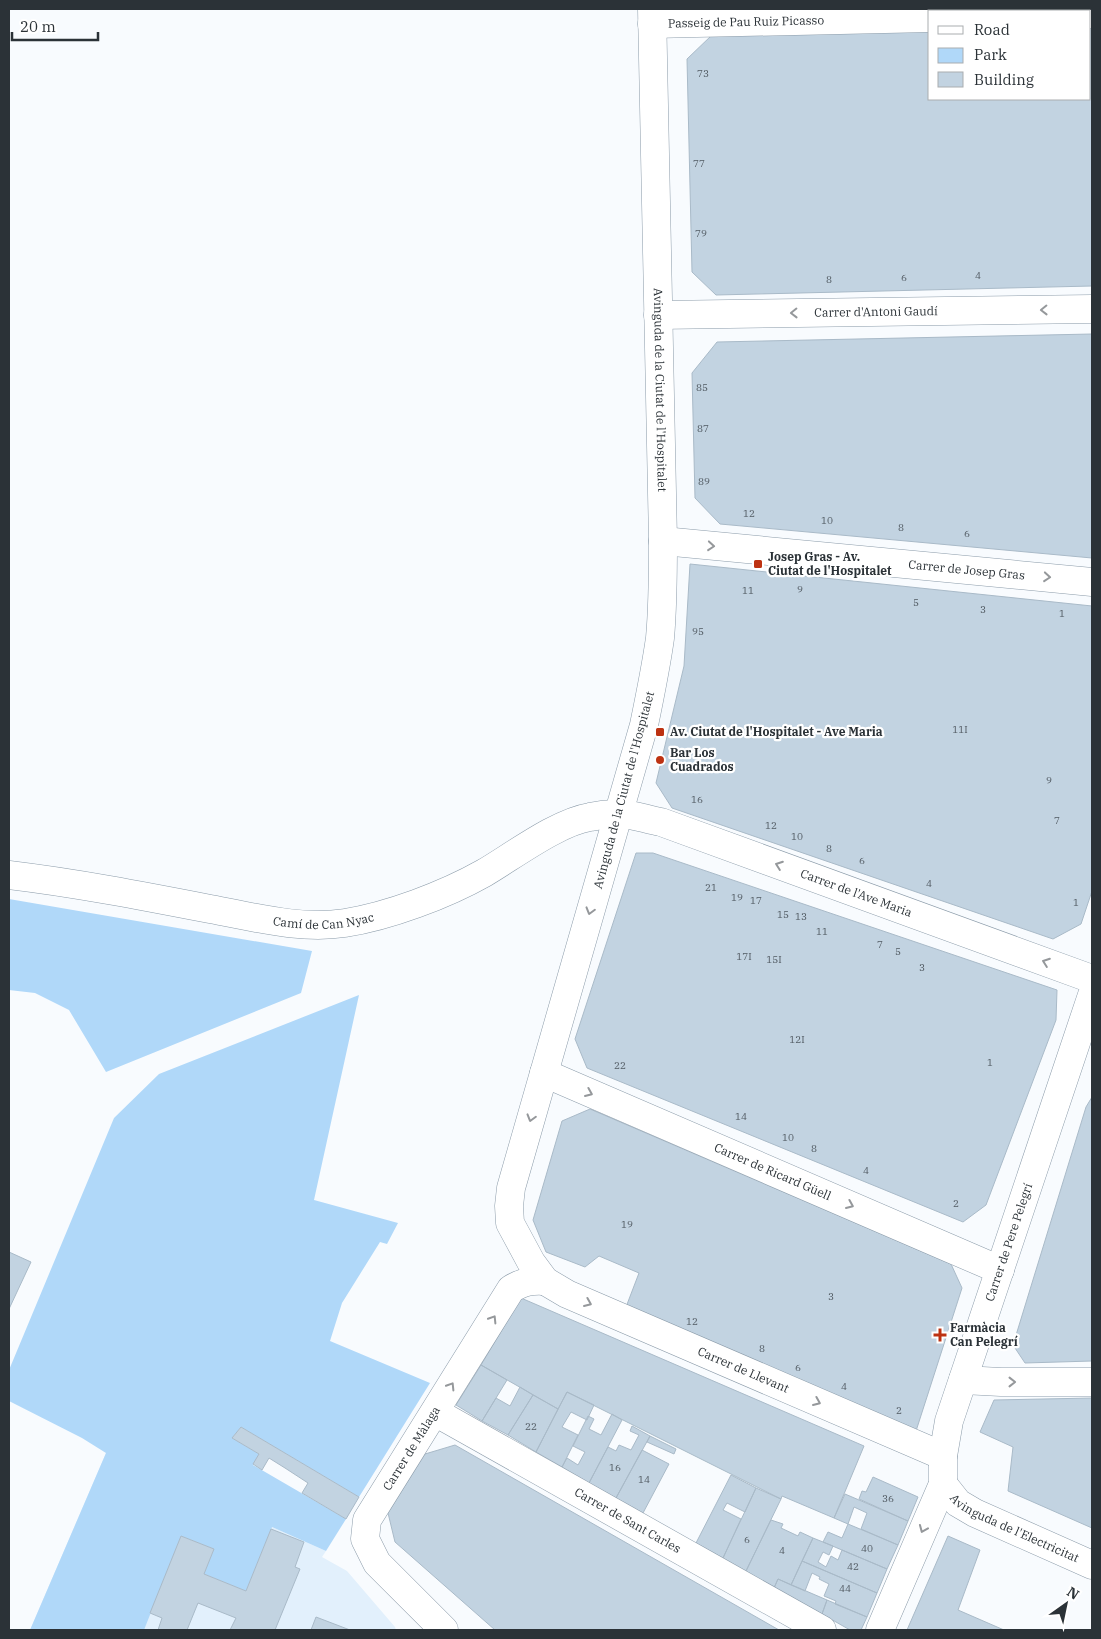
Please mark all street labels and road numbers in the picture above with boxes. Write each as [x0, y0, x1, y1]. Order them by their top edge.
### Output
street label: Passeig de Pau Ruiz Picasso [668, 12, 824, 31]
street label: Avinguda de la Ciutat de l'Hospitalet [651, 288, 670, 492]
street label: Carrer d'Antoni Gaudí [814, 303, 938, 320]
street label: Carrer de Josep Gras [908, 556, 1026, 583]
street label: Avinguda de la Ciutat de l'Hospitalet [590, 690, 657, 890]
street label: Carrer de l'Ave Maria [799, 865, 915, 920]
street label: Camí de Can Nyac [272, 909, 376, 932]
street label: Carrer de Ricard Güell [712, 1139, 834, 1203]
street label: Carrer de Pere Pelegrí [982, 1181, 1035, 1303]
street label: Carrer de Llevant [696, 1343, 791, 1396]
street label: Carrer de Màlaga [379, 1403, 443, 1493]
street label: Carrer de Sant Carles [572, 1484, 684, 1556]
street label: Avinguda de l'Electricitat [947, 1491, 1081, 1565]

